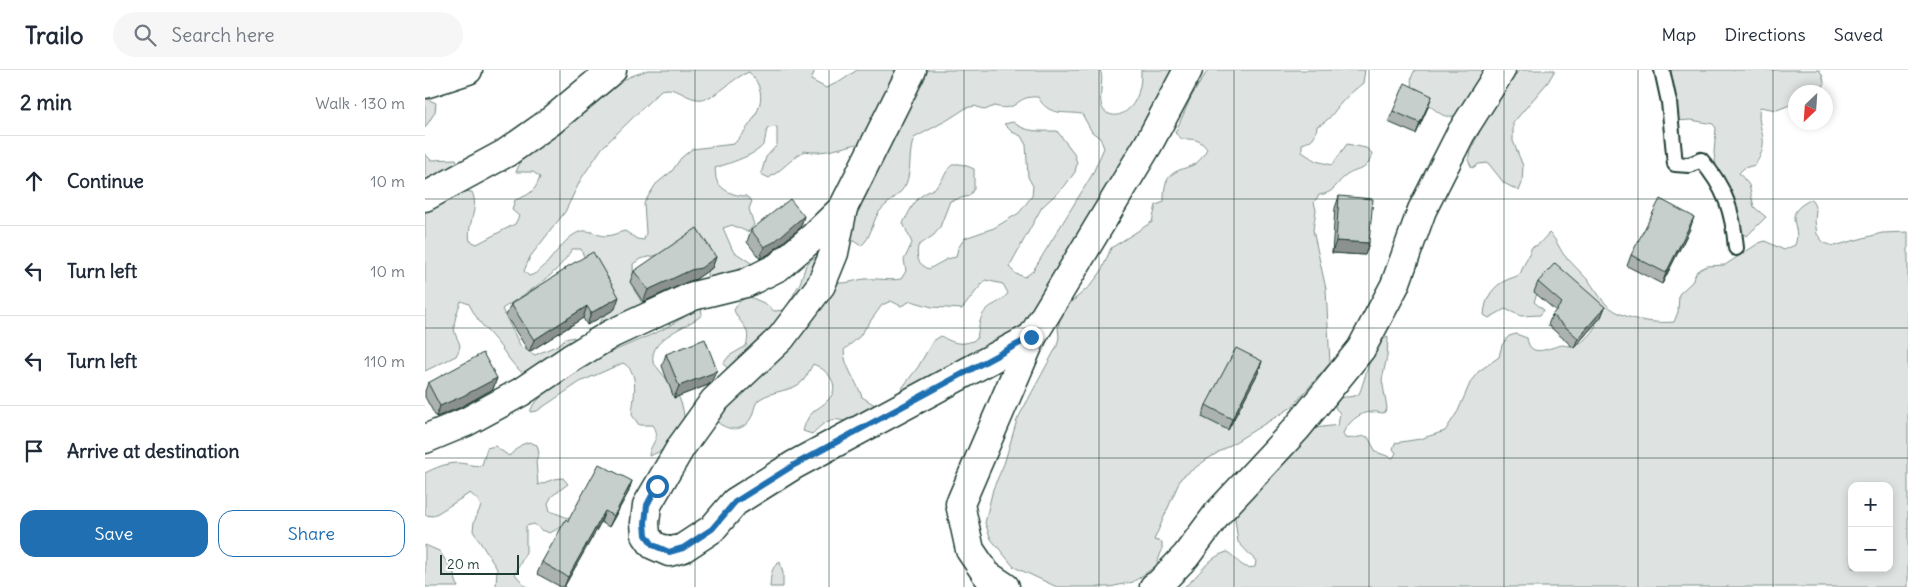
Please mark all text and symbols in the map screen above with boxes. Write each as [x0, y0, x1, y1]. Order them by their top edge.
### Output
search box [113, 12, 463, 57]
text: Trailo [25, 20, 83, 50]
icon: search [131, 21, 159, 49]
text: Search here [171, 23, 274, 47]
text: Map [1661, 23, 1696, 46]
text: Directions [1724, 23, 1806, 46]
text: Saved [1834, 23, 1883, 46]
north arrow [1788, 85, 1833, 130]
text: 2 min [20, 89, 72, 116]
text: Walk · 130 m [315, 93, 405, 113]
icon: ahead [20, 167, 48, 195]
text: Continue [67, 169, 144, 193]
text: 10 m [370, 171, 405, 191]
icon: left [20, 257, 48, 285]
text: Turn left [67, 259, 137, 283]
text: 10 m [370, 261, 405, 281]
route end [1020, 326, 1043, 349]
icon: left [20, 347, 48, 375]
text: Turn left [67, 349, 137, 373]
text: 110 m [364, 351, 405, 371]
icon: arrive [20, 437, 48, 465]
text: Arrive at destination [67, 439, 240, 463]
route start [646, 475, 669, 498]
map controls [1848, 482, 1893, 572]
button: + [1848, 482, 1893, 527]
button: Save [20, 510, 208, 557]
button: Share [218, 510, 405, 557]
button: − [1848, 527, 1893, 572]
scale bar [440, 552, 519, 575]
text: 20 m [447, 555, 480, 573]

